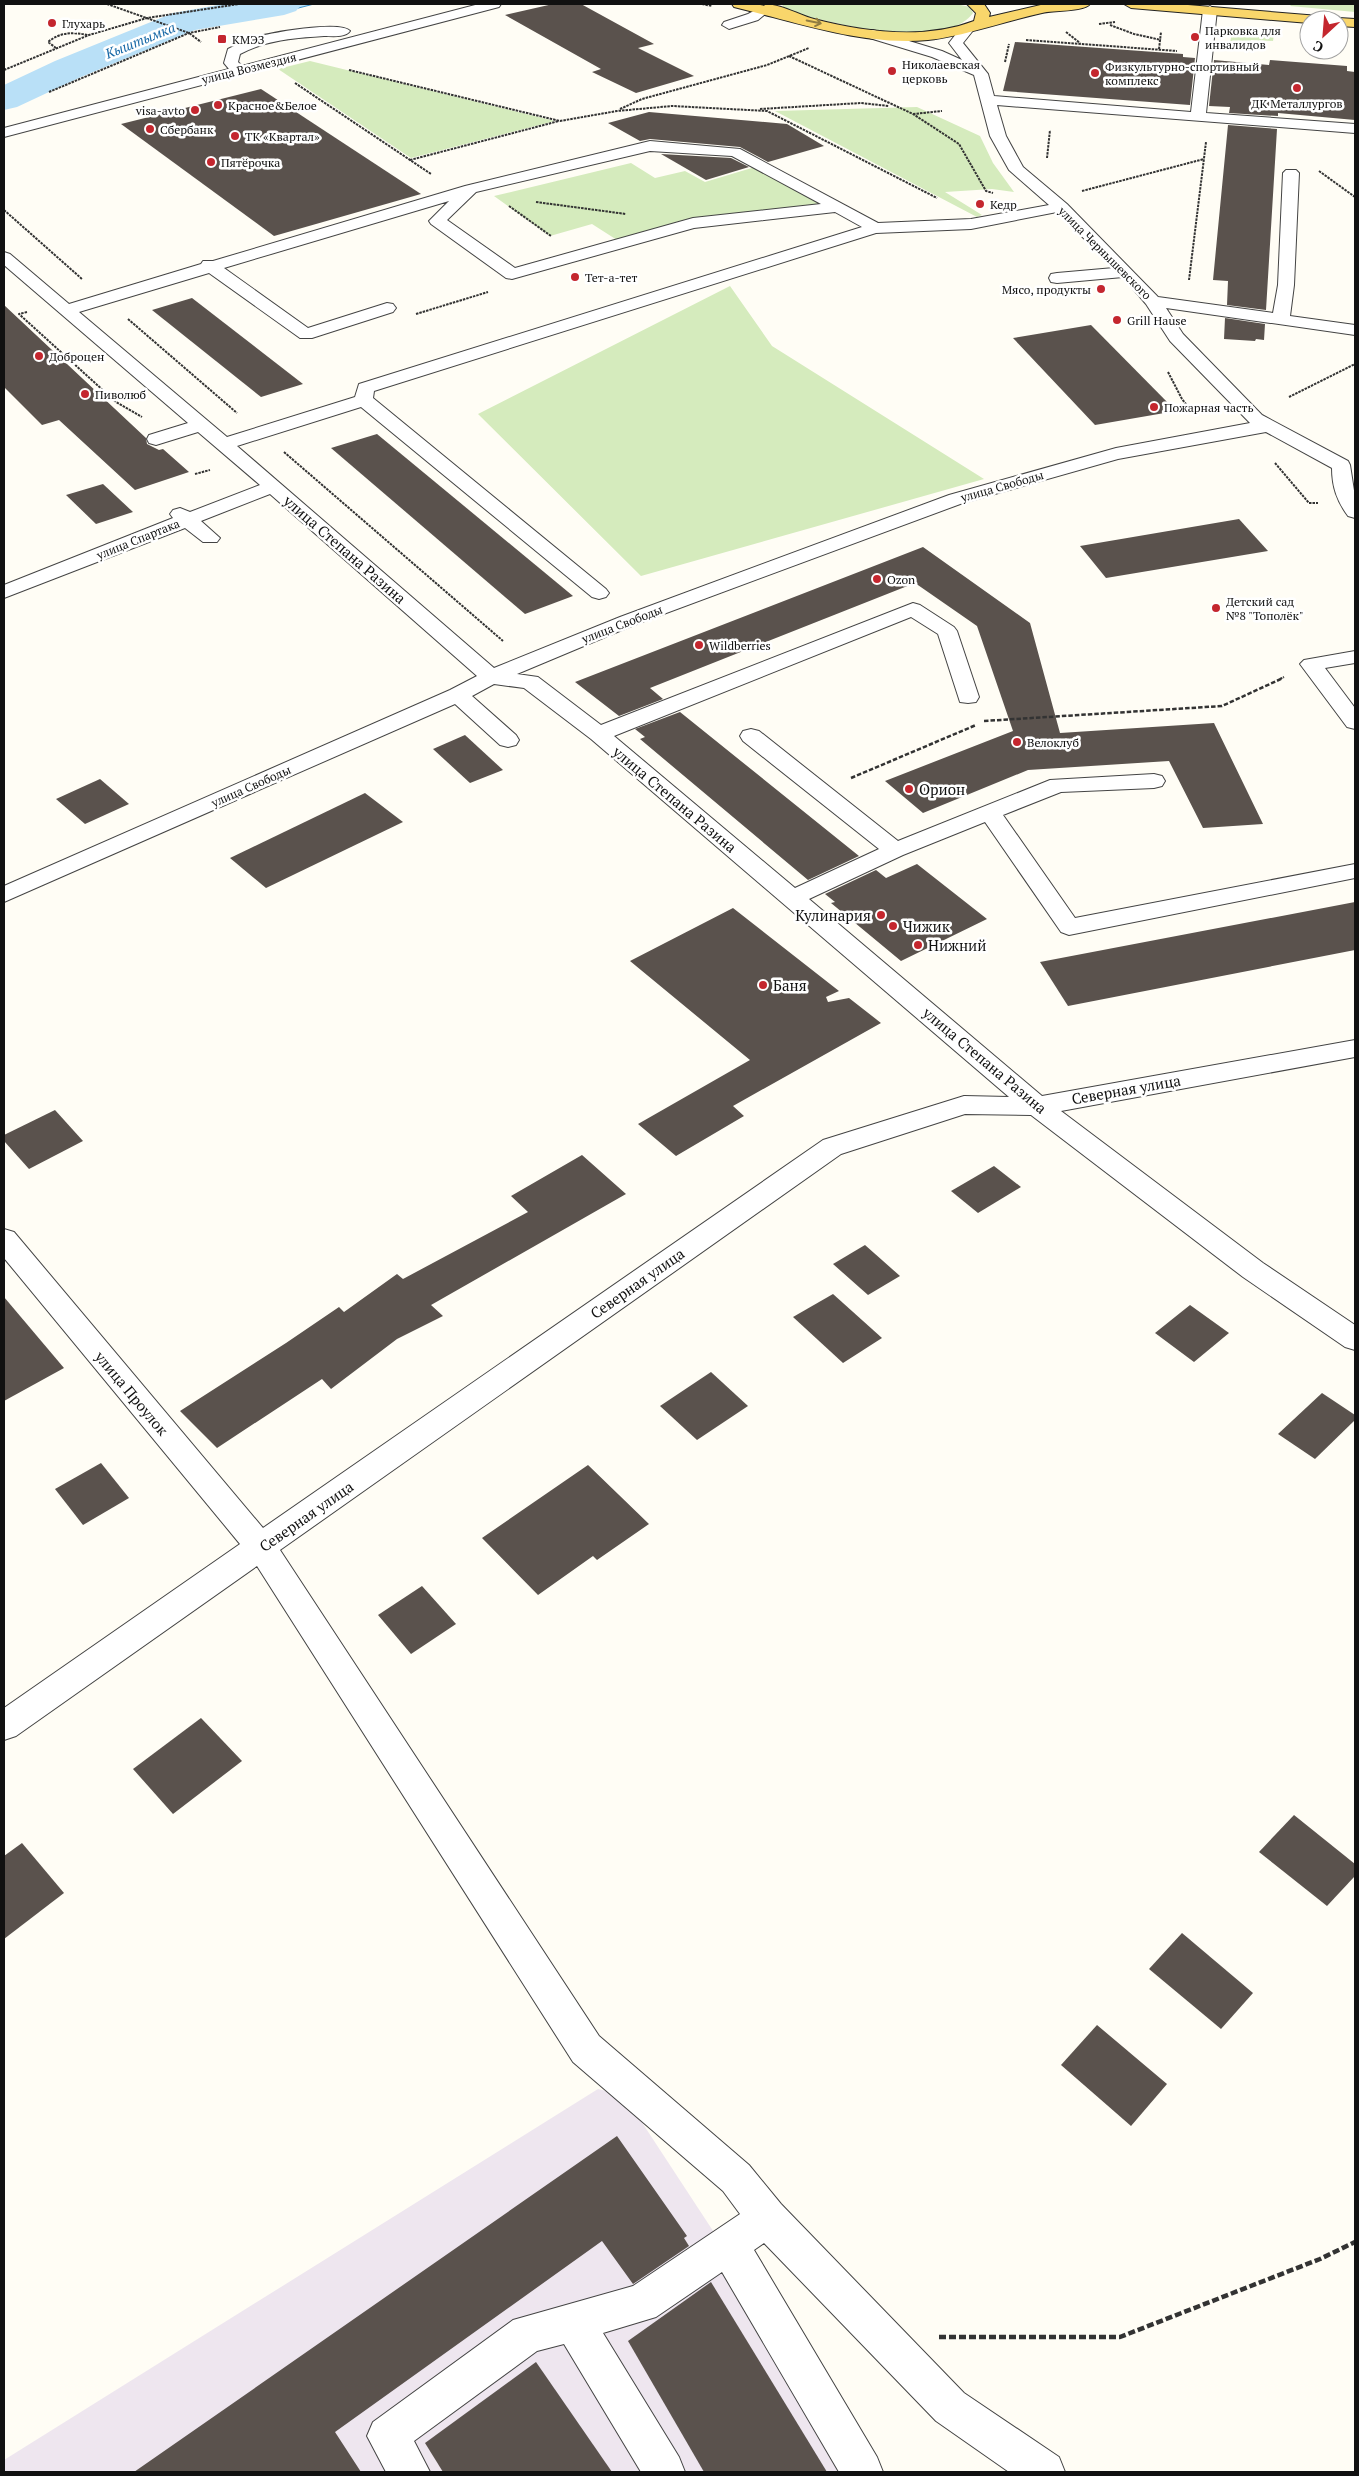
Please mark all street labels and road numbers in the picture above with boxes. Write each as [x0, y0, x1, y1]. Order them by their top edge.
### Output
street label: улица Возмездия [199, 49, 298, 87]
street label: улица Чернышевского [1055, 203, 1155, 303]
street label: улица Свободы [958, 467, 1045, 505]
street label: улица Степана Разина [279, 490, 411, 608]
street label: улица Спартака [93, 516, 182, 563]
street label: улица Свободы [579, 602, 665, 647]
street label: улица Степана Разина [608, 741, 741, 857]
street label: улица Свободы [208, 762, 293, 811]
street label: улица Степана Разина [918, 1002, 1051, 1118]
street label: Северная улица [1070, 1069, 1183, 1108]
street label: Северная улица [586, 1243, 688, 1323]
street label: улица Проулок [90, 1346, 174, 1440]
street label: Северная улица [255, 1476, 357, 1556]

